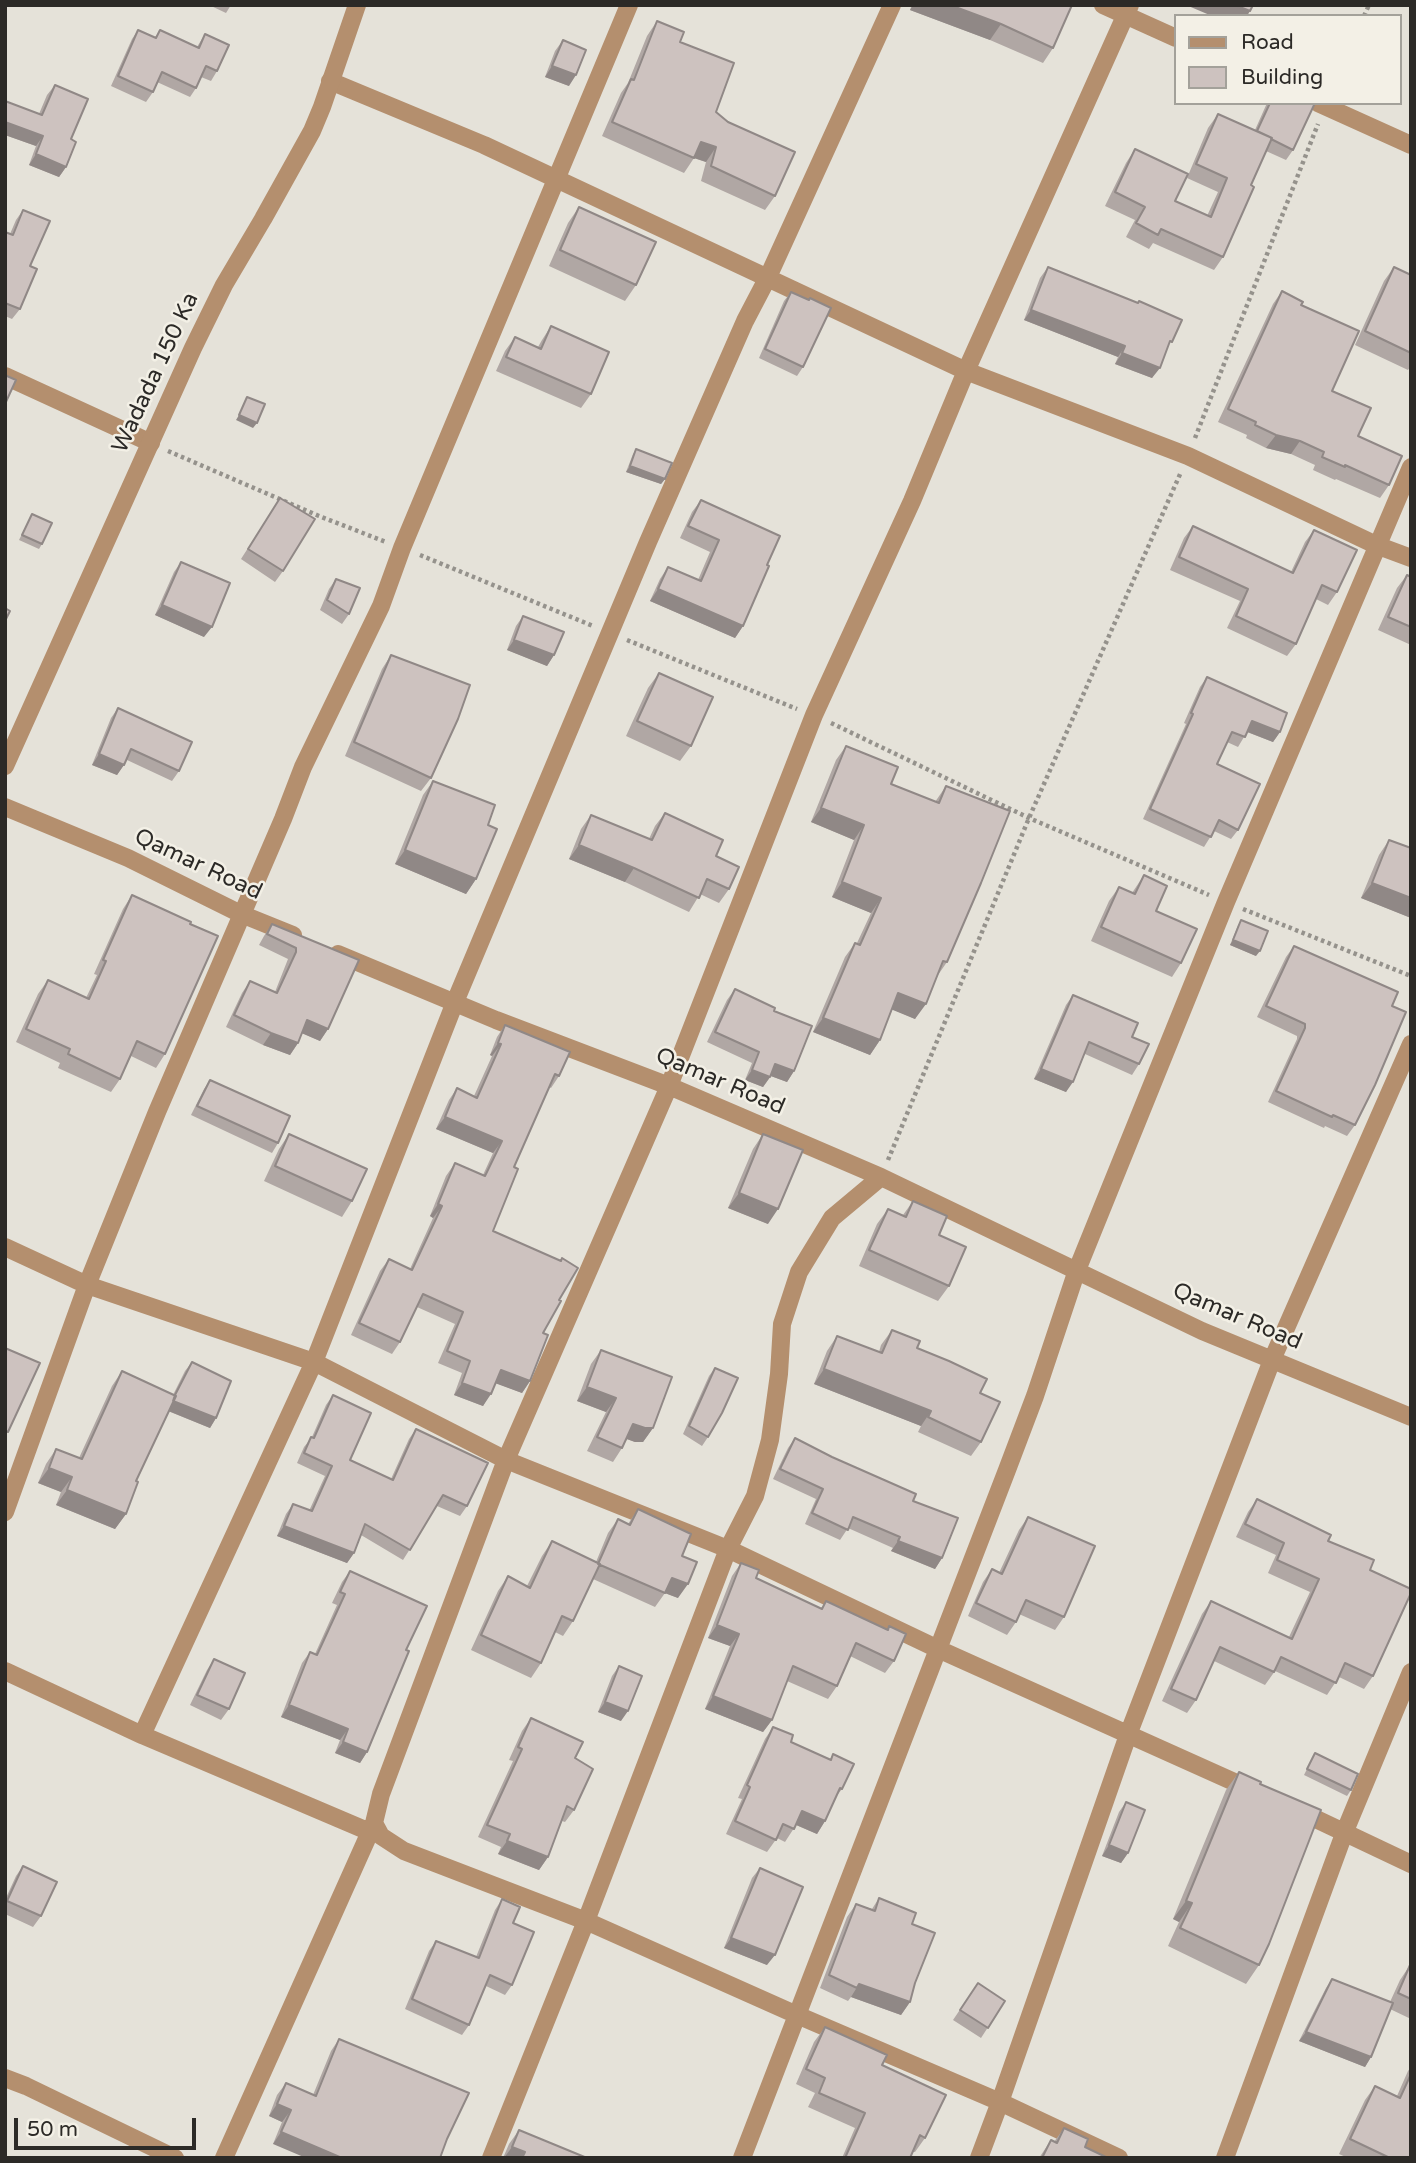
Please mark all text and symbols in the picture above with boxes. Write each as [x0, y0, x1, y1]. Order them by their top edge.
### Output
legend [1174, 14, 1402, 105]
text: Road [1241, 30, 1294, 55]
text: Building [1241, 65, 1323, 90]
street label: Wadada 150 Ka [107, 288, 205, 458]
street label: Qamar Road [130, 823, 266, 907]
street label: Qamar Road [651, 1042, 789, 1122]
street label: Qamar Road [1168, 1277, 1306, 1357]
scale bar [18, 2104, 200, 2148]
text: 50 m [27, 2117, 78, 2142]

